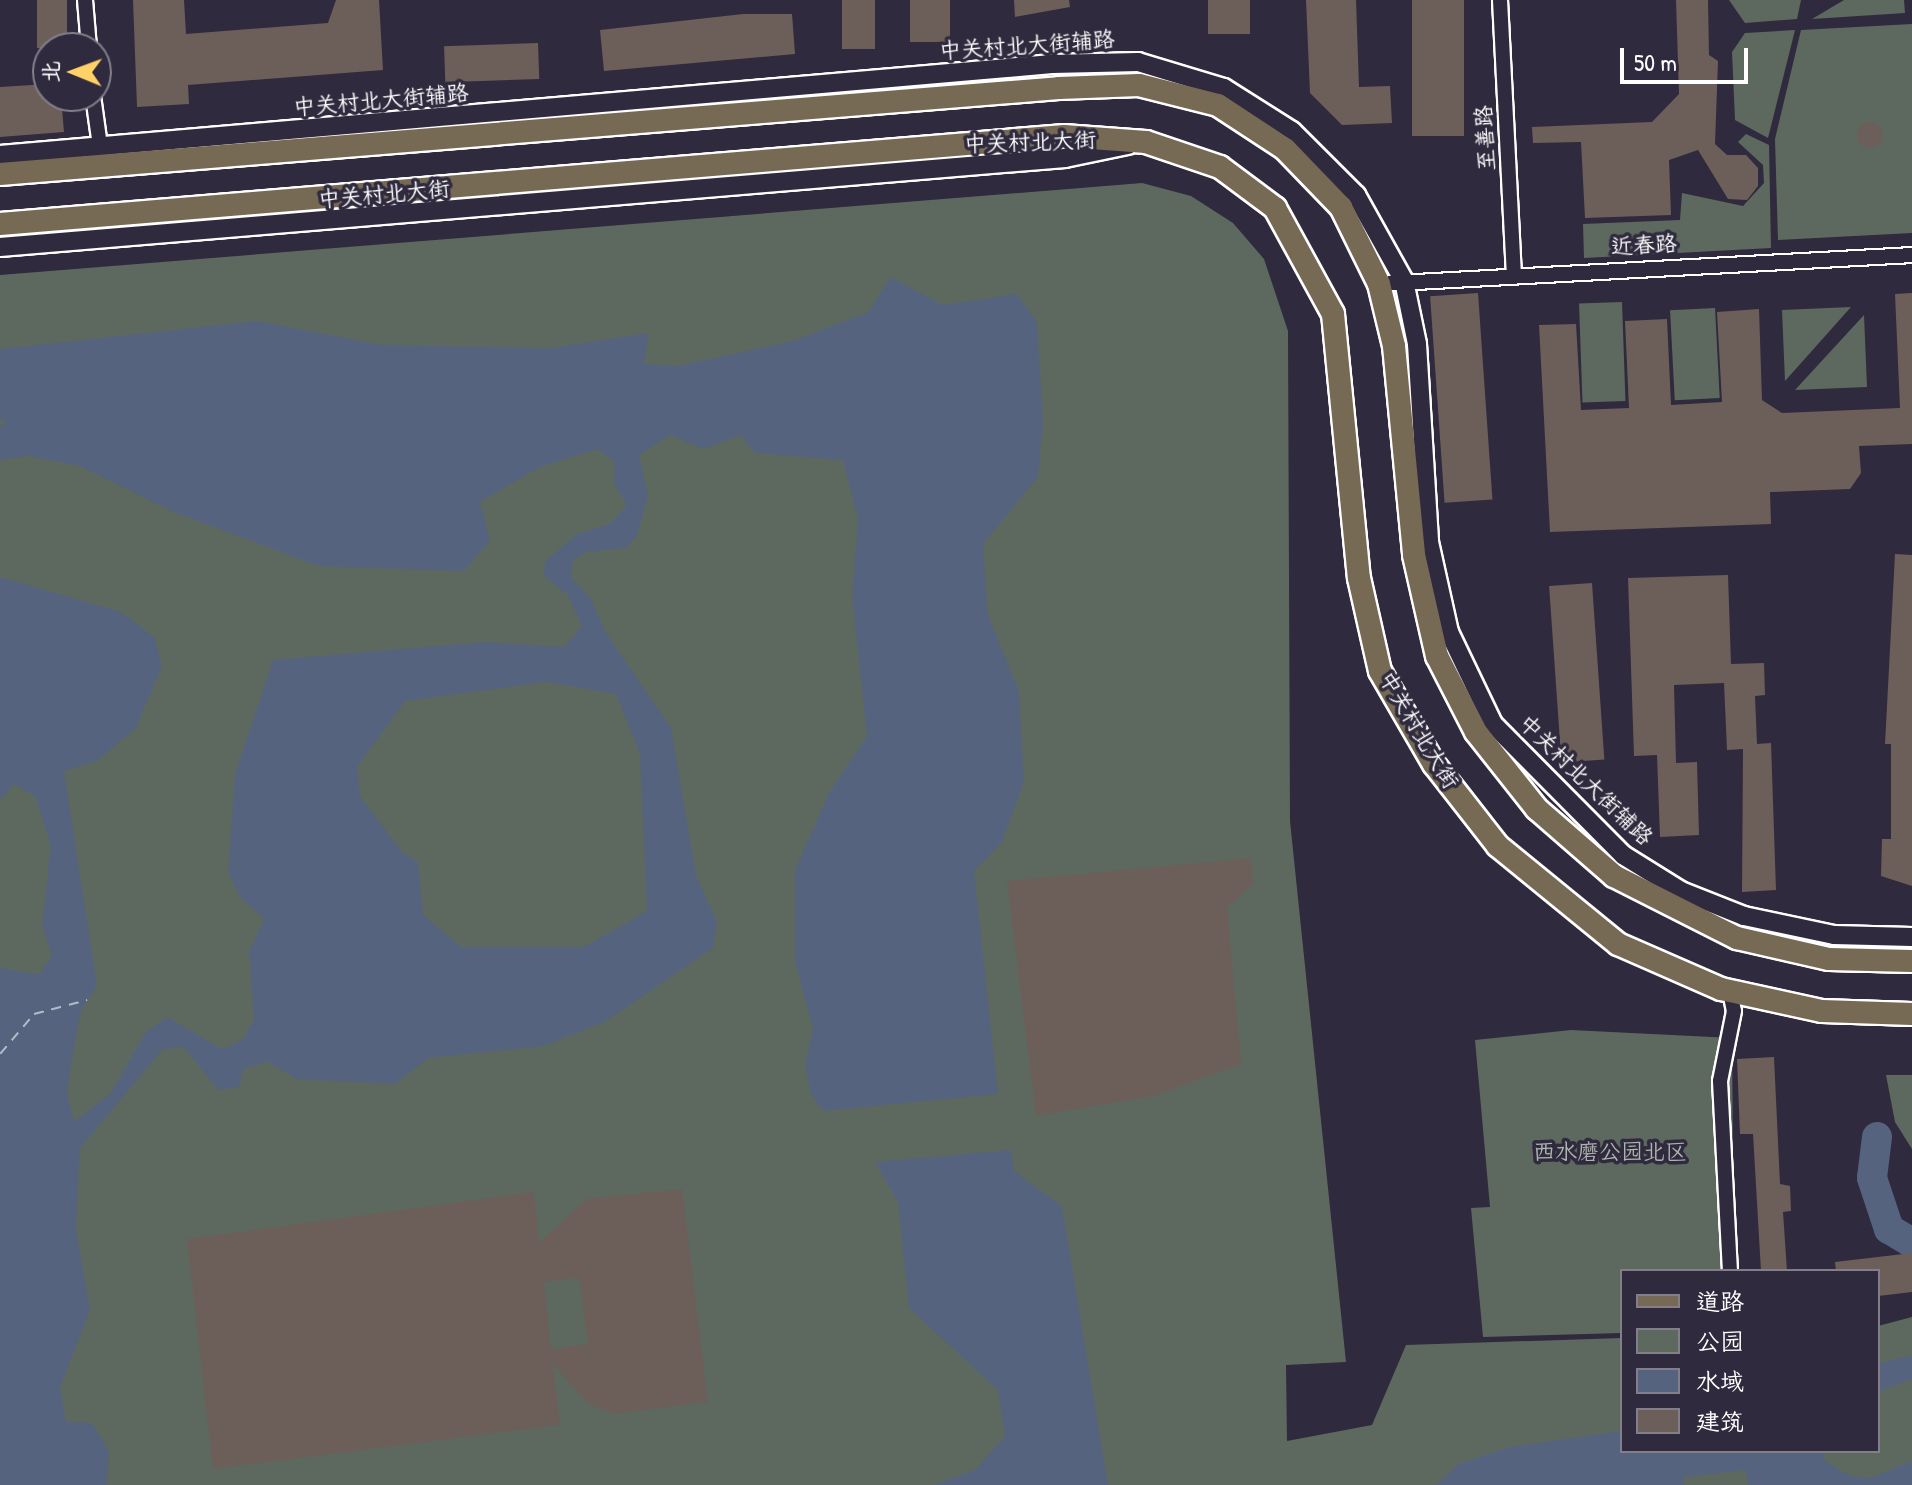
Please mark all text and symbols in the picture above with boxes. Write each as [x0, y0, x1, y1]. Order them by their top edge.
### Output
street label: 中关村北大街辅路 [938, 26, 1116, 64]
north arrow [32, 32, 112, 112]
scale bar [1624, 32, 1752, 82]
text: 50 m [1634, 46, 1677, 78]
text: 北 [35, 60, 65, 83]
street label: 中关村北大街辅路 [292, 79, 470, 121]
street label: 至善路 [1470, 104, 1500, 172]
street label: 中关村北大街 [964, 127, 1096, 157]
street label: 中关村北大街 [317, 175, 451, 213]
street label: 近春路 [1610, 230, 1678, 260]
street label: 中关村北大街 [1374, 667, 1464, 793]
street label: 中关村北大街辅路 [1514, 709, 1658, 851]
park label: 西水磨公园北区 [1533, 1139, 1687, 1165]
legend [1620, 1269, 1880, 1453]
text: 道路 [1696, 1285, 1744, 1317]
text: 公园 [1696, 1325, 1744, 1357]
text: 水域 [1696, 1365, 1744, 1397]
text: 建筑 [1696, 1405, 1744, 1437]

